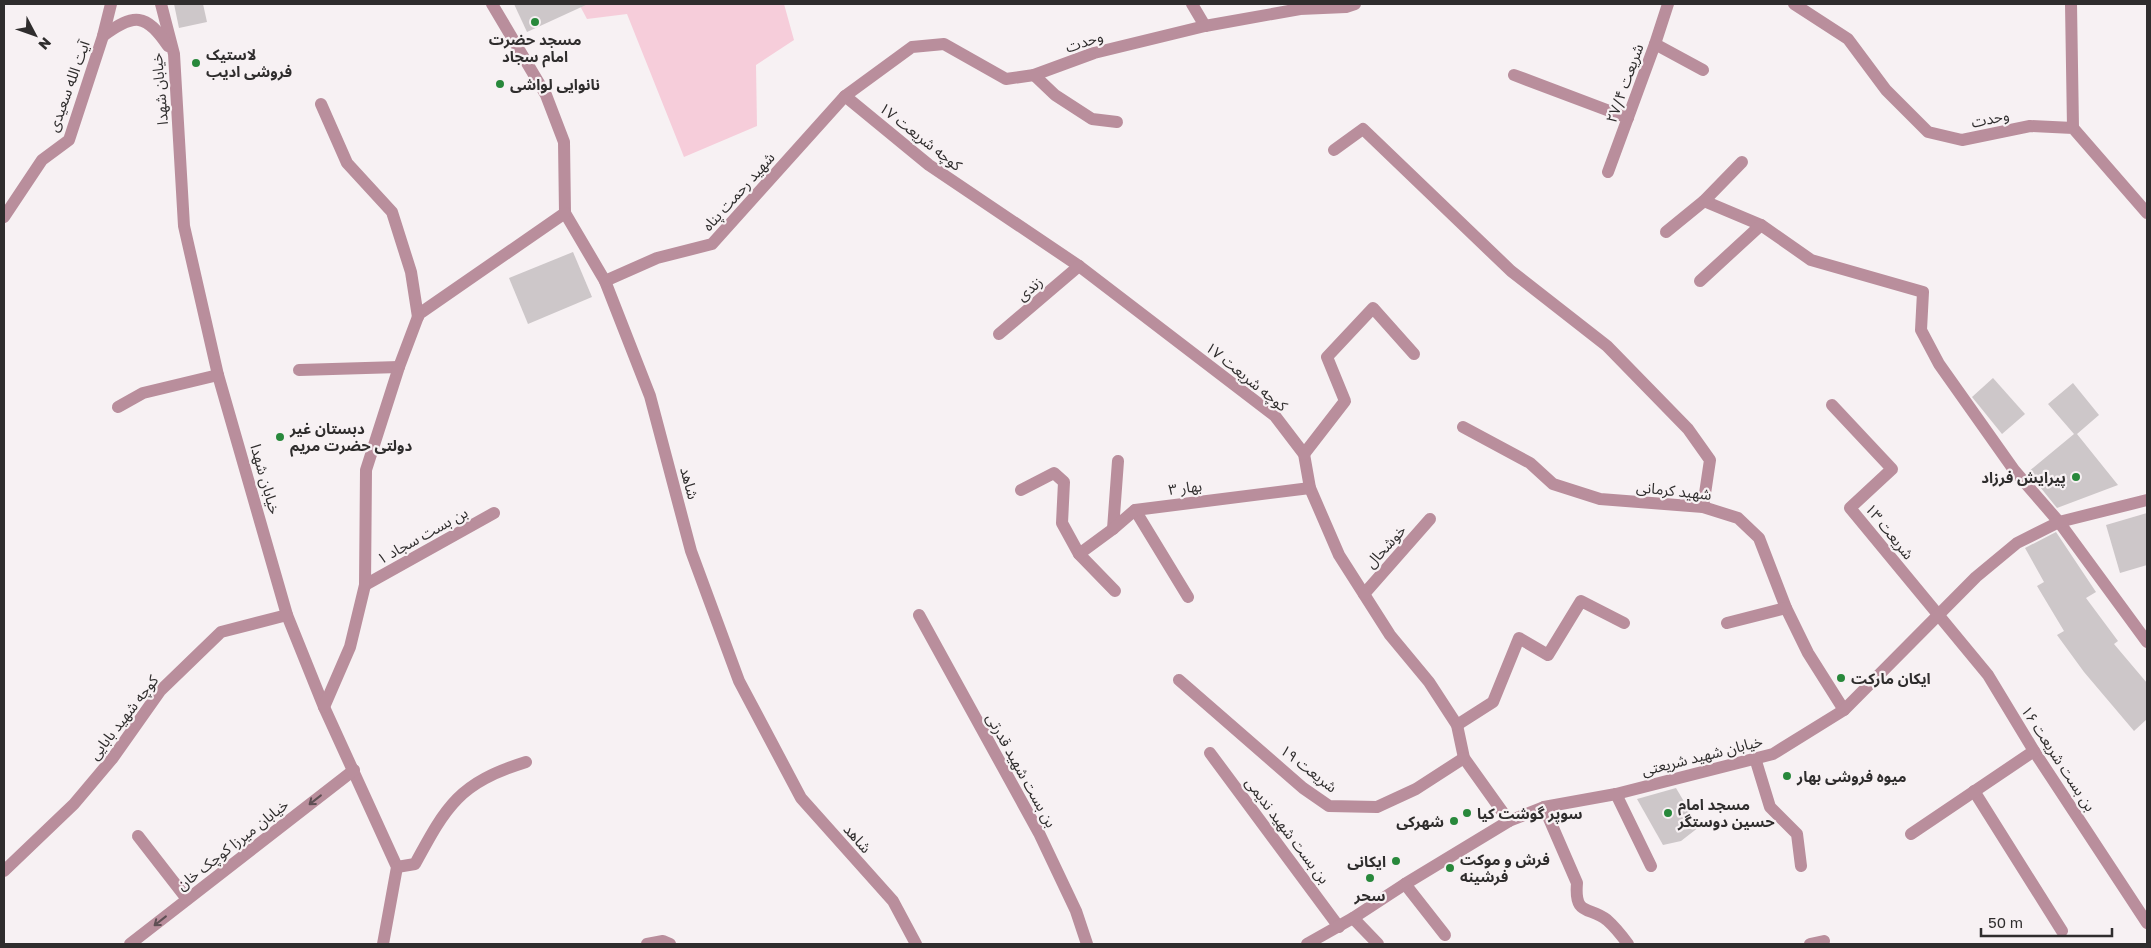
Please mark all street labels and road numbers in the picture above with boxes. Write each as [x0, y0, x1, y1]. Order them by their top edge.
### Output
street label: وحدت [1063, 27, 1105, 56]
street label: آیت الله سعیدی [43, 37, 94, 134]
street label: شریعت ۲۷/۴ [1601, 41, 1648, 125]
street label: خیابان شهدا [147, 52, 172, 126]
street label: کوچه شریعت ۱۷ [875, 98, 967, 176]
street label: وحدت [1969, 105, 2011, 132]
street label: شهید رحمت پناه [698, 148, 780, 235]
street label: زندی [1012, 272, 1046, 305]
street label: کوچه شریعت ۱۷ [1201, 338, 1292, 417]
street label: خیابان شهدا [246, 442, 285, 517]
street label: شاهد [677, 465, 703, 501]
street label: بهار ۳ [1167, 476, 1203, 499]
street label: شهید کرمانی [1635, 477, 1713, 504]
street label: شریعت ۱۳ [1861, 499, 1918, 563]
street label: بن بست سجاد ۱ [374, 503, 471, 568]
street label: خوشحال [1361, 521, 1410, 572]
street label: کوچه شهید بابایی [84, 671, 164, 764]
street label: بن بست شریعت ۱۶ [2017, 702, 2100, 815]
street label: بن بست شهید قدرتی [982, 710, 1061, 831]
street label: خیابان شهید شریعتی [1640, 731, 1765, 780]
street label: شریعت ۱۹ [1276, 740, 1341, 797]
street label: بن بست شهید ندیمی [1241, 773, 1334, 887]
street label: خیابان میرزا کوچک خان [172, 795, 293, 895]
street label: شاهد [840, 820, 876, 856]

